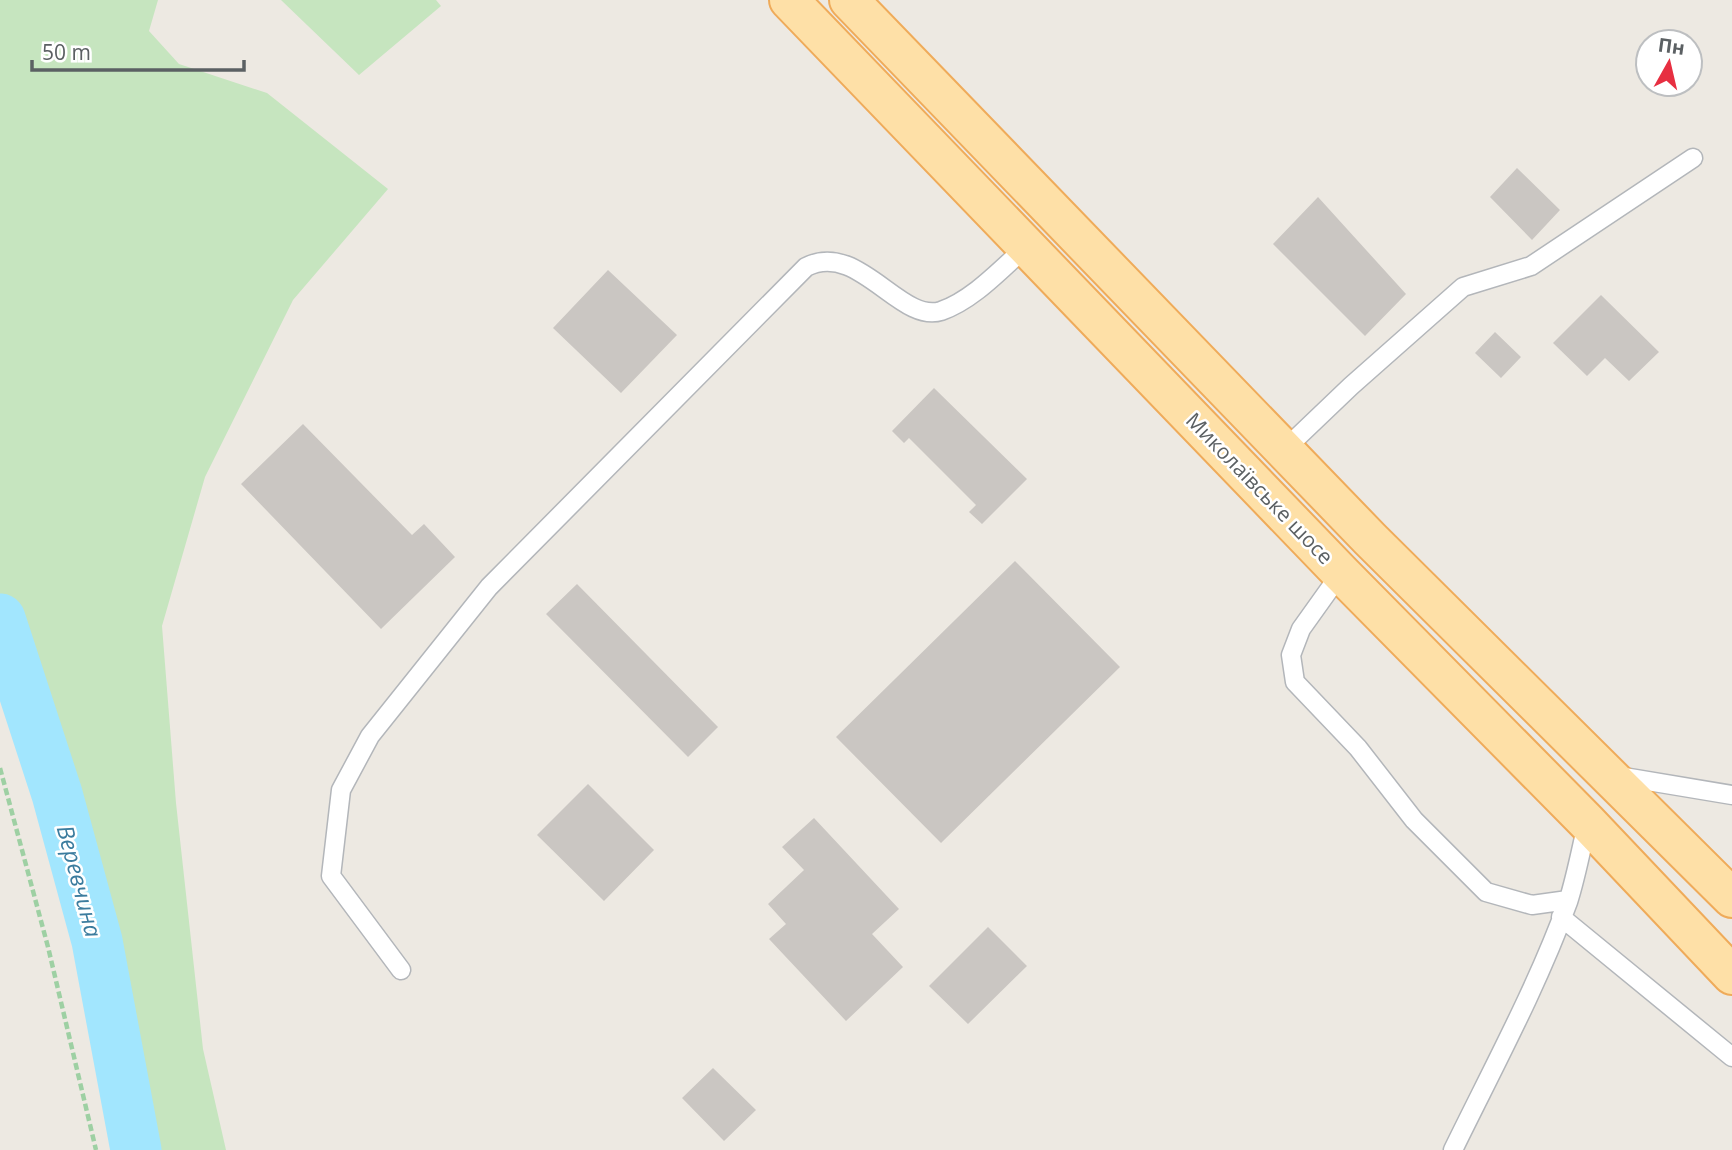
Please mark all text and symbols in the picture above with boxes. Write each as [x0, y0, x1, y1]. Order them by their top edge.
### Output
scale bar [32, 28, 243, 72]
north arrow [1634, 28, 1704, 98]
text: Пн [1656, 31, 1686, 61]
text: 50 m [42, 38, 91, 66]
street label: Миколаївське шосе [1180, 406, 1340, 570]
water label: Веревчина [50, 821, 110, 941]

